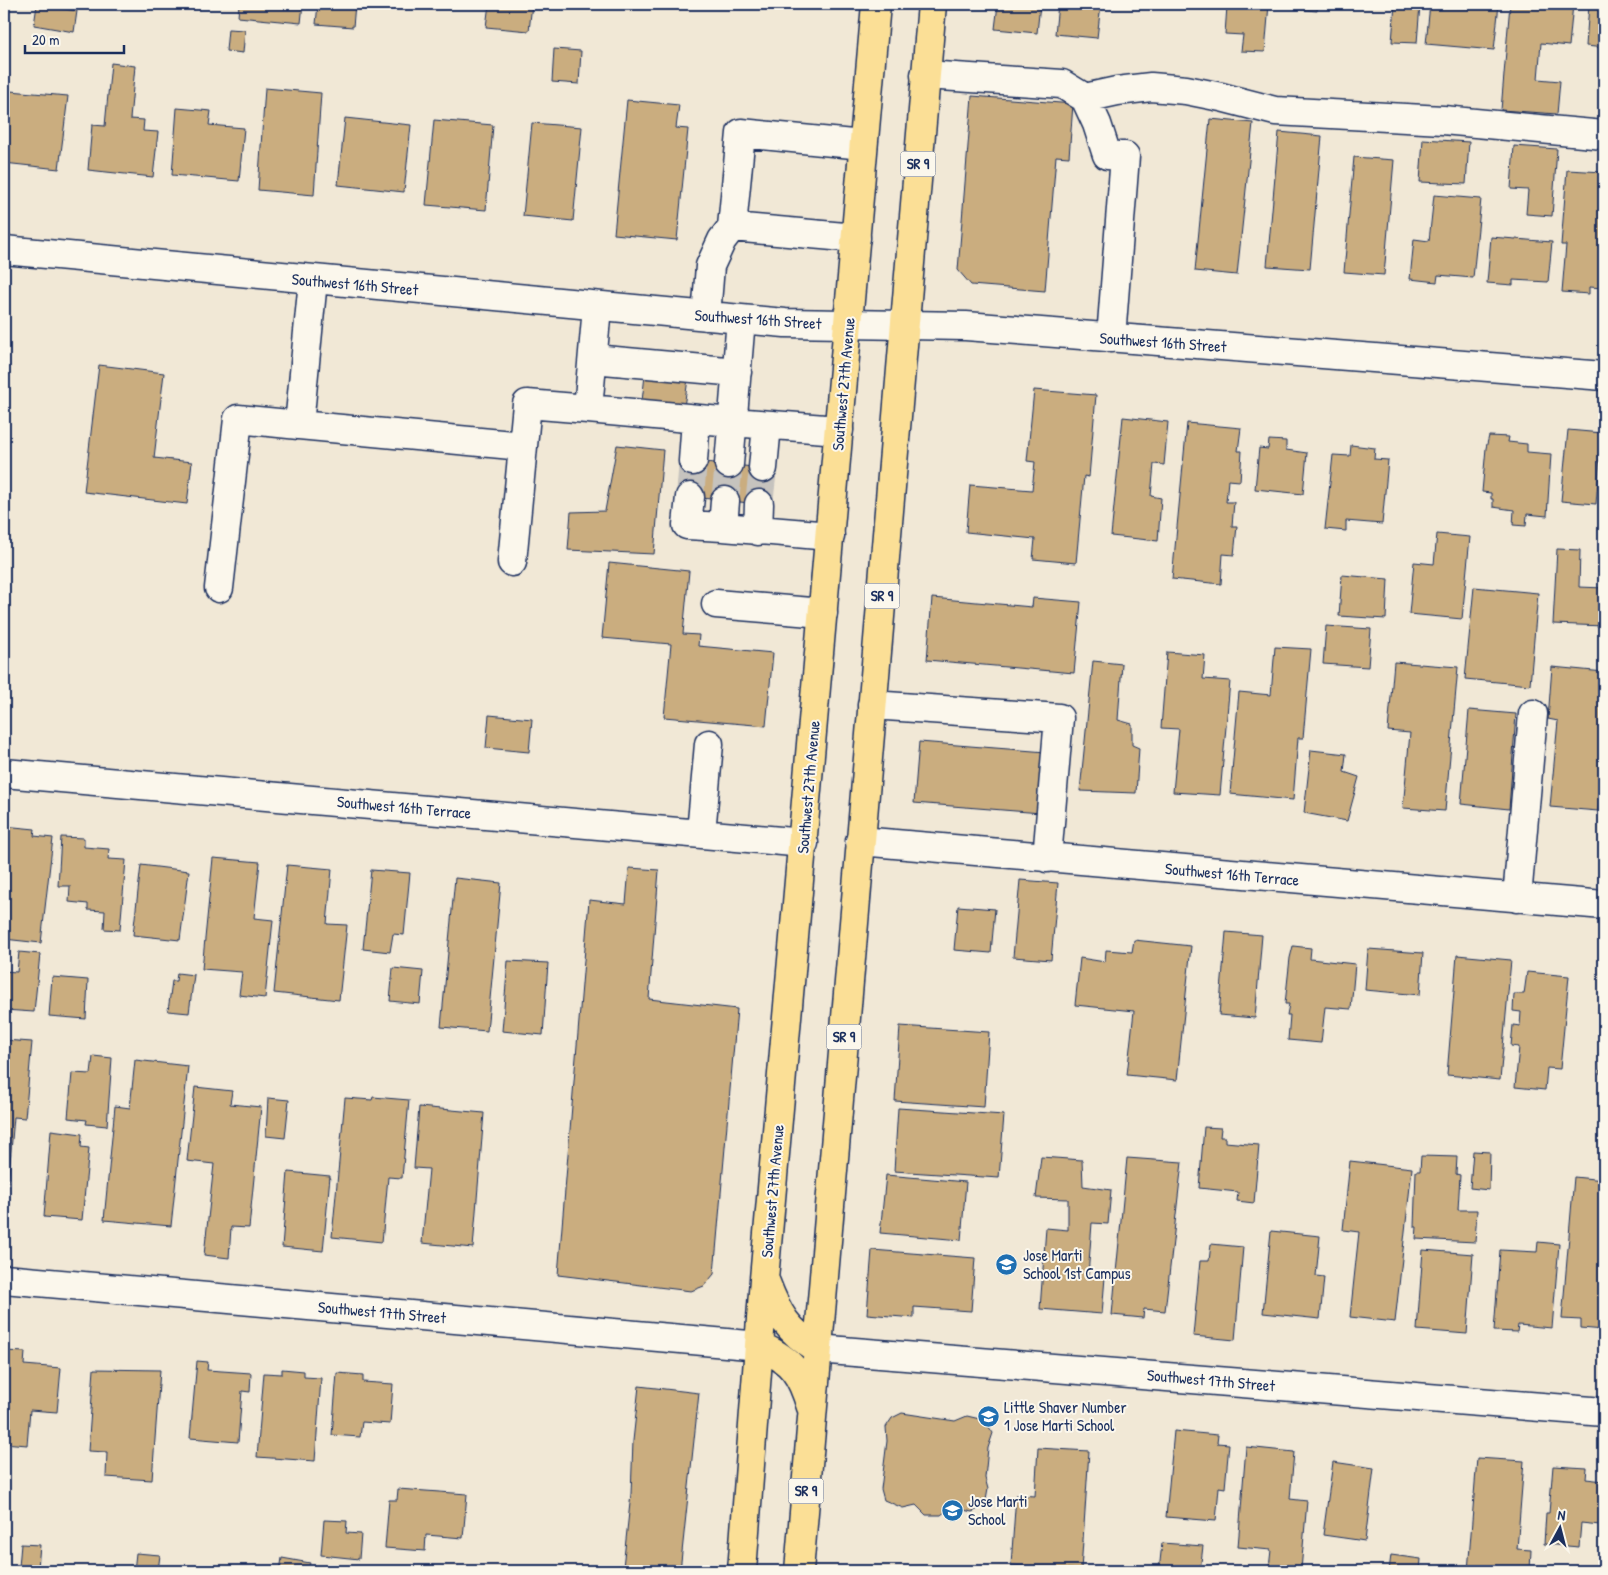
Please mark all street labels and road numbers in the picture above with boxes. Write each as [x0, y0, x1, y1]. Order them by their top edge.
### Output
road number: SR 9 [900, 152, 936, 176]
street label: Southwest 16th Street [291, 268, 420, 301]
street label: Southwest 16th Street [694, 304, 823, 334]
street label: Southwest 27th Avenue [826, 316, 860, 451]
street label: Southwest 16th Street [1099, 327, 1228, 357]
road number: SR 9 [864, 584, 900, 608]
street label: Southwest 27th Avenue [791, 719, 825, 854]
street label: Southwest 16th Terrace [336, 790, 473, 824]
street label: Southwest 16th Terrace [1164, 857, 1301, 891]
road number: SR 9 [826, 1024, 862, 1050]
street label: Southwest 27th Avenue [755, 1123, 789, 1258]
street label: Southwest 17th Street [317, 1295, 447, 1329]
street label: Southwest 17th Street [1146, 1363, 1276, 1397]
road number: SR 9 [788, 1478, 824, 1504]

